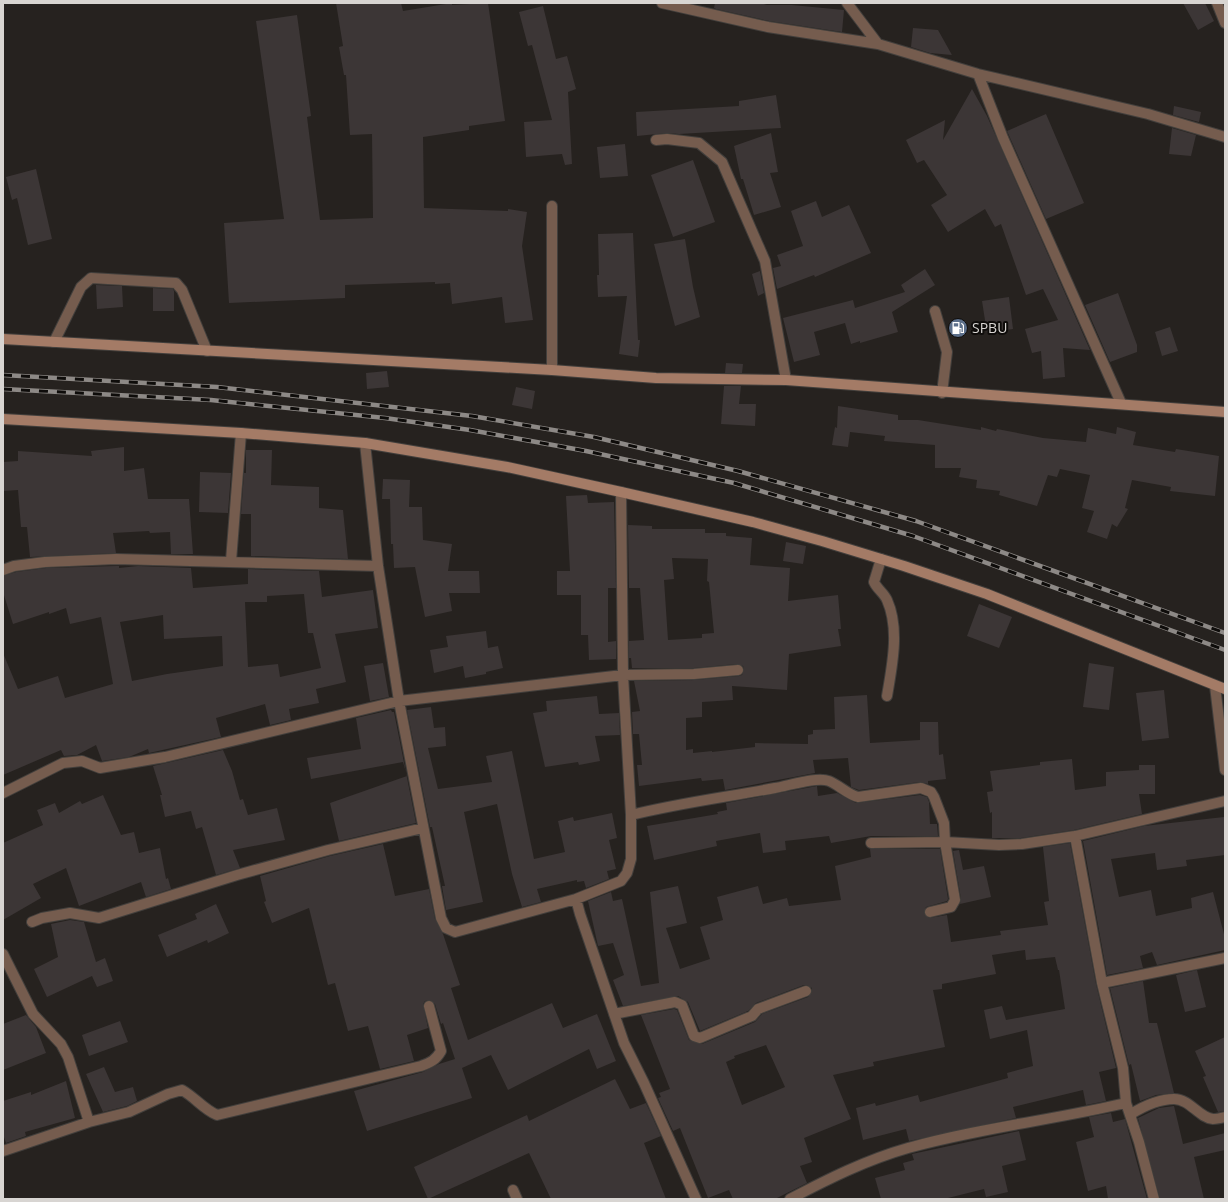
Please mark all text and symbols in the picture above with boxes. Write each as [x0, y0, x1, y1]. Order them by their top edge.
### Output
fuel station icon: SPBU [947, 317, 969, 339]
place label: SPBU [972, 318, 1007, 337]

